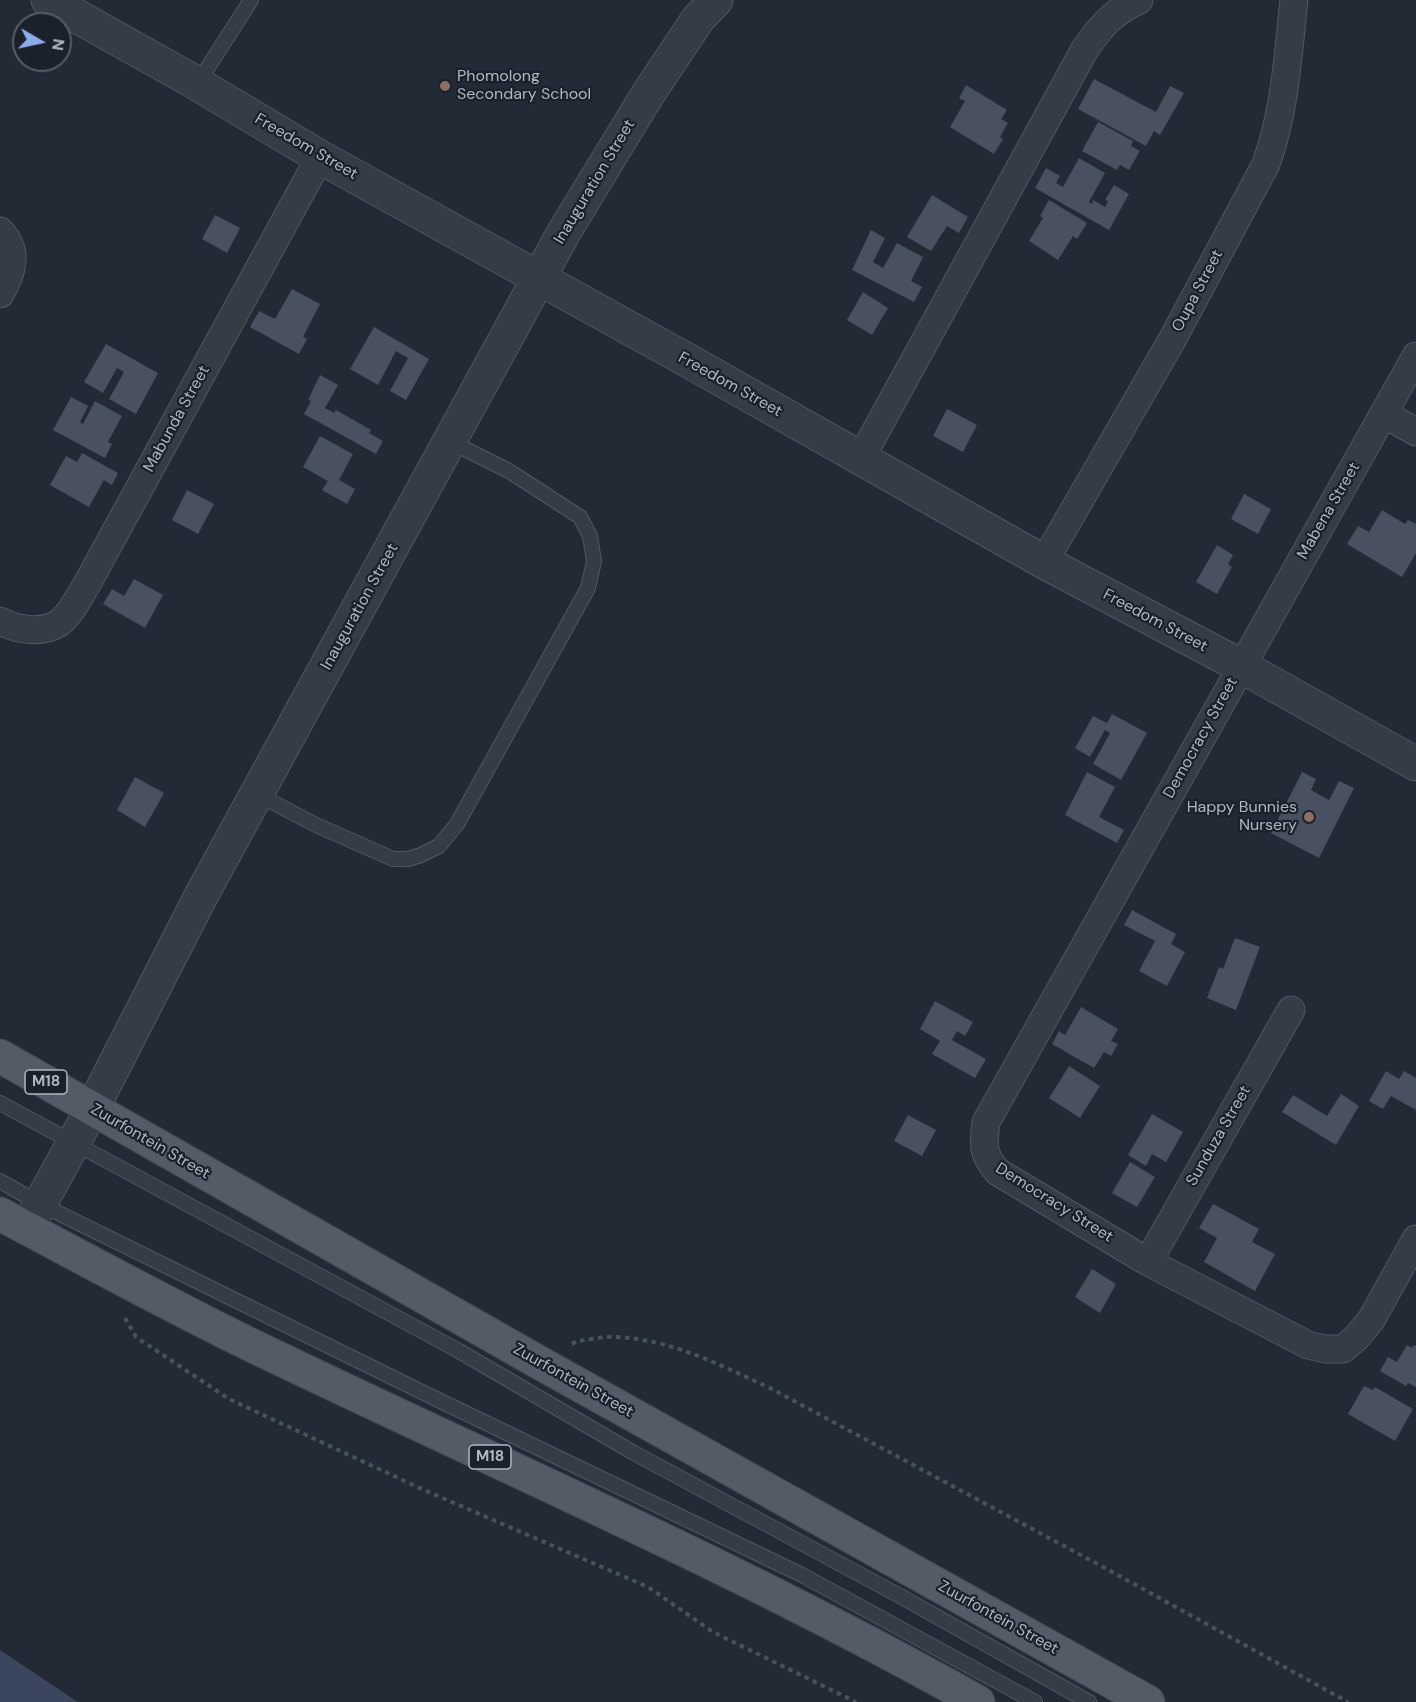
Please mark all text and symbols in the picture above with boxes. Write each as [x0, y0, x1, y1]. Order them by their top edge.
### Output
north arrow [12, 12, 72, 72]
text: N [47, 37, 70, 52]
place label: Phomolong Secondary School [457, 67, 591, 105]
marker: Phomolong Secondary School [438, 79, 452, 93]
street label: Freedom Street [251, 110, 361, 184]
street label: Inauguration Street [550, 116, 640, 248]
street label: Oupa Street [1168, 247, 1228, 335]
street label: Freedom Street [675, 349, 785, 421]
street label: Mabunda Street [140, 362, 214, 476]
street label: Mabena Street [1293, 459, 1365, 563]
street label: Inauguration Street [317, 540, 403, 674]
street label: Freedom Street [1099, 585, 1211, 657]
street label: Democracy Street [1160, 674, 1242, 802]
place label: Happy Bunnies Nursery [1187, 798, 1297, 836]
marker: Happy Bunnies Nursery [1302, 810, 1316, 824]
road number: M18 [25, 1070, 67, 1094]
street label: Sunduza Street [1183, 1083, 1255, 1189]
street label: Zuurfontein Street [87, 1100, 213, 1184]
street label: Democracy Street [992, 1159, 1116, 1247]
street label: Zuurfontein Street [510, 1340, 636, 1422]
road number: M18 [469, 1445, 511, 1469]
street label: Zuurfontein Street [935, 1577, 1061, 1659]

